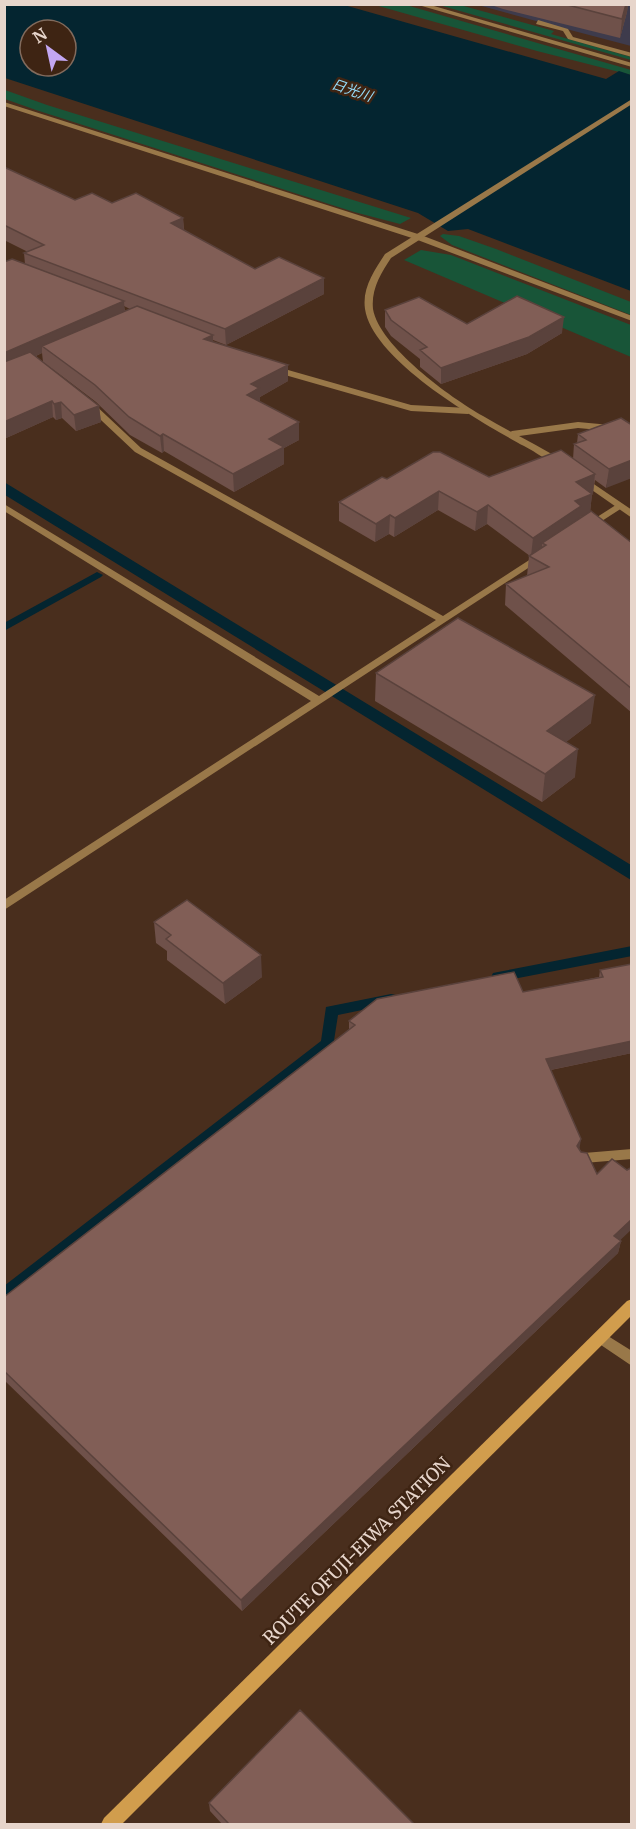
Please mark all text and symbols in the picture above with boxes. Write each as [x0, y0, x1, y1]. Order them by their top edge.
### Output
north arrow [18, 18, 78, 78]
text: N [29, 23, 51, 47]
water label: 日光川 [329, 75, 377, 106]
street label: ROUTE OFUJI-EIWA STATION [258, 1452, 455, 1649]

